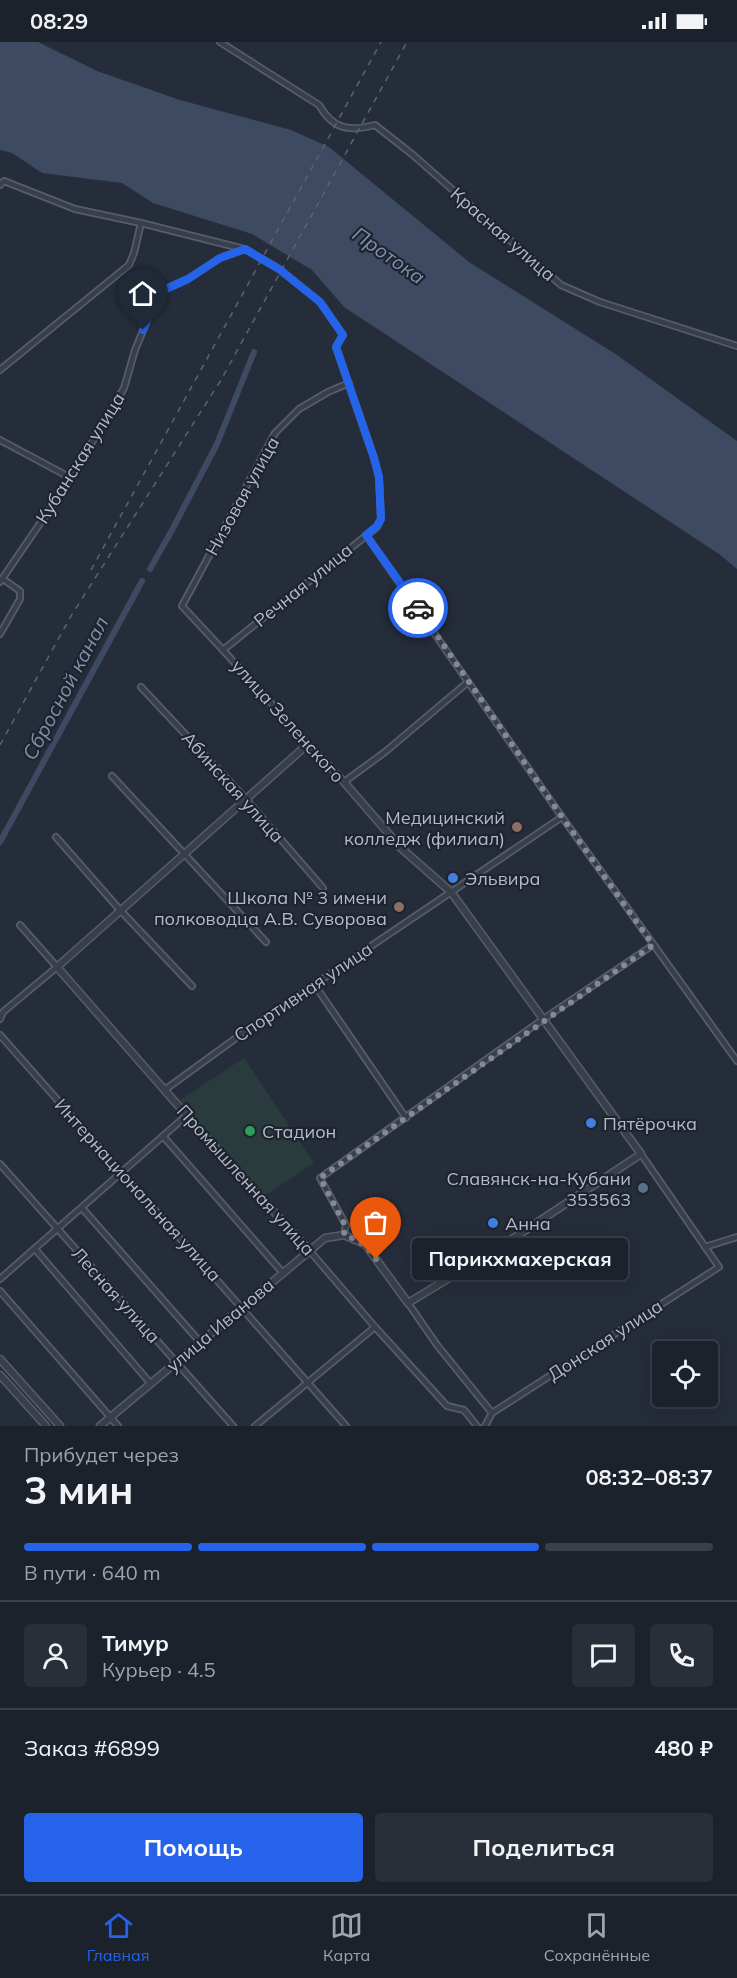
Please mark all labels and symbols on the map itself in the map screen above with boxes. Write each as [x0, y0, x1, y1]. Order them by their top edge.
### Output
street label: Красная улица [446, 182, 560, 286]
water label: Протока [348, 221, 430, 289]
pin [117, 268, 168, 330]
street label: Кубанская улица [30, 388, 130, 528]
street label: Низовая улица [200, 433, 284, 559]
street label: Речная улица [249, 538, 357, 632]
courier [388, 578, 448, 638]
water label: Сбросной канал [17, 612, 113, 764]
street label: улица Зеленского [227, 655, 349, 787]
street label: Абинская улица [177, 727, 289, 847]
place label: Медицинский колледж (филиал) [344, 806, 505, 850]
marker: Медицинский колледж (филиал) [510, 820, 524, 834]
place label: Эльвира [465, 867, 540, 890]
marker: Эльвира [446, 871, 460, 885]
place label: Школа № 3 имени полководца А.В. Суворова [154, 886, 387, 930]
marker: Школа № 3 имени полководца А.В. Суворова [392, 900, 406, 914]
street label: Спортивная улица [229, 937, 377, 1047]
street label: Интернациональная улица [50, 1094, 226, 1286]
street label: Промышленная улица [172, 1100, 320, 1260]
place label: Пятёрочка [603, 1112, 697, 1135]
marker: Пятёрочка [584, 1116, 598, 1130]
place label: Стадион [262, 1120, 336, 1143]
marker: Стадион [243, 1124, 257, 1138]
place label: Славянск-на-Кубани 353563 [446, 1167, 631, 1211]
marker: Славянск-на-Кубани 353563 [636, 1181, 650, 1195]
pin [350, 1197, 401, 1259]
place label: Анна [505, 1212, 551, 1235]
marker: Анна [486, 1216, 500, 1230]
callout: Парикхмахерская [412, 1238, 628, 1280]
street label: Лесная улица [67, 1242, 165, 1348]
street label: улица Иванова [161, 1273, 279, 1377]
street label: Донская улица [543, 1294, 667, 1386]

